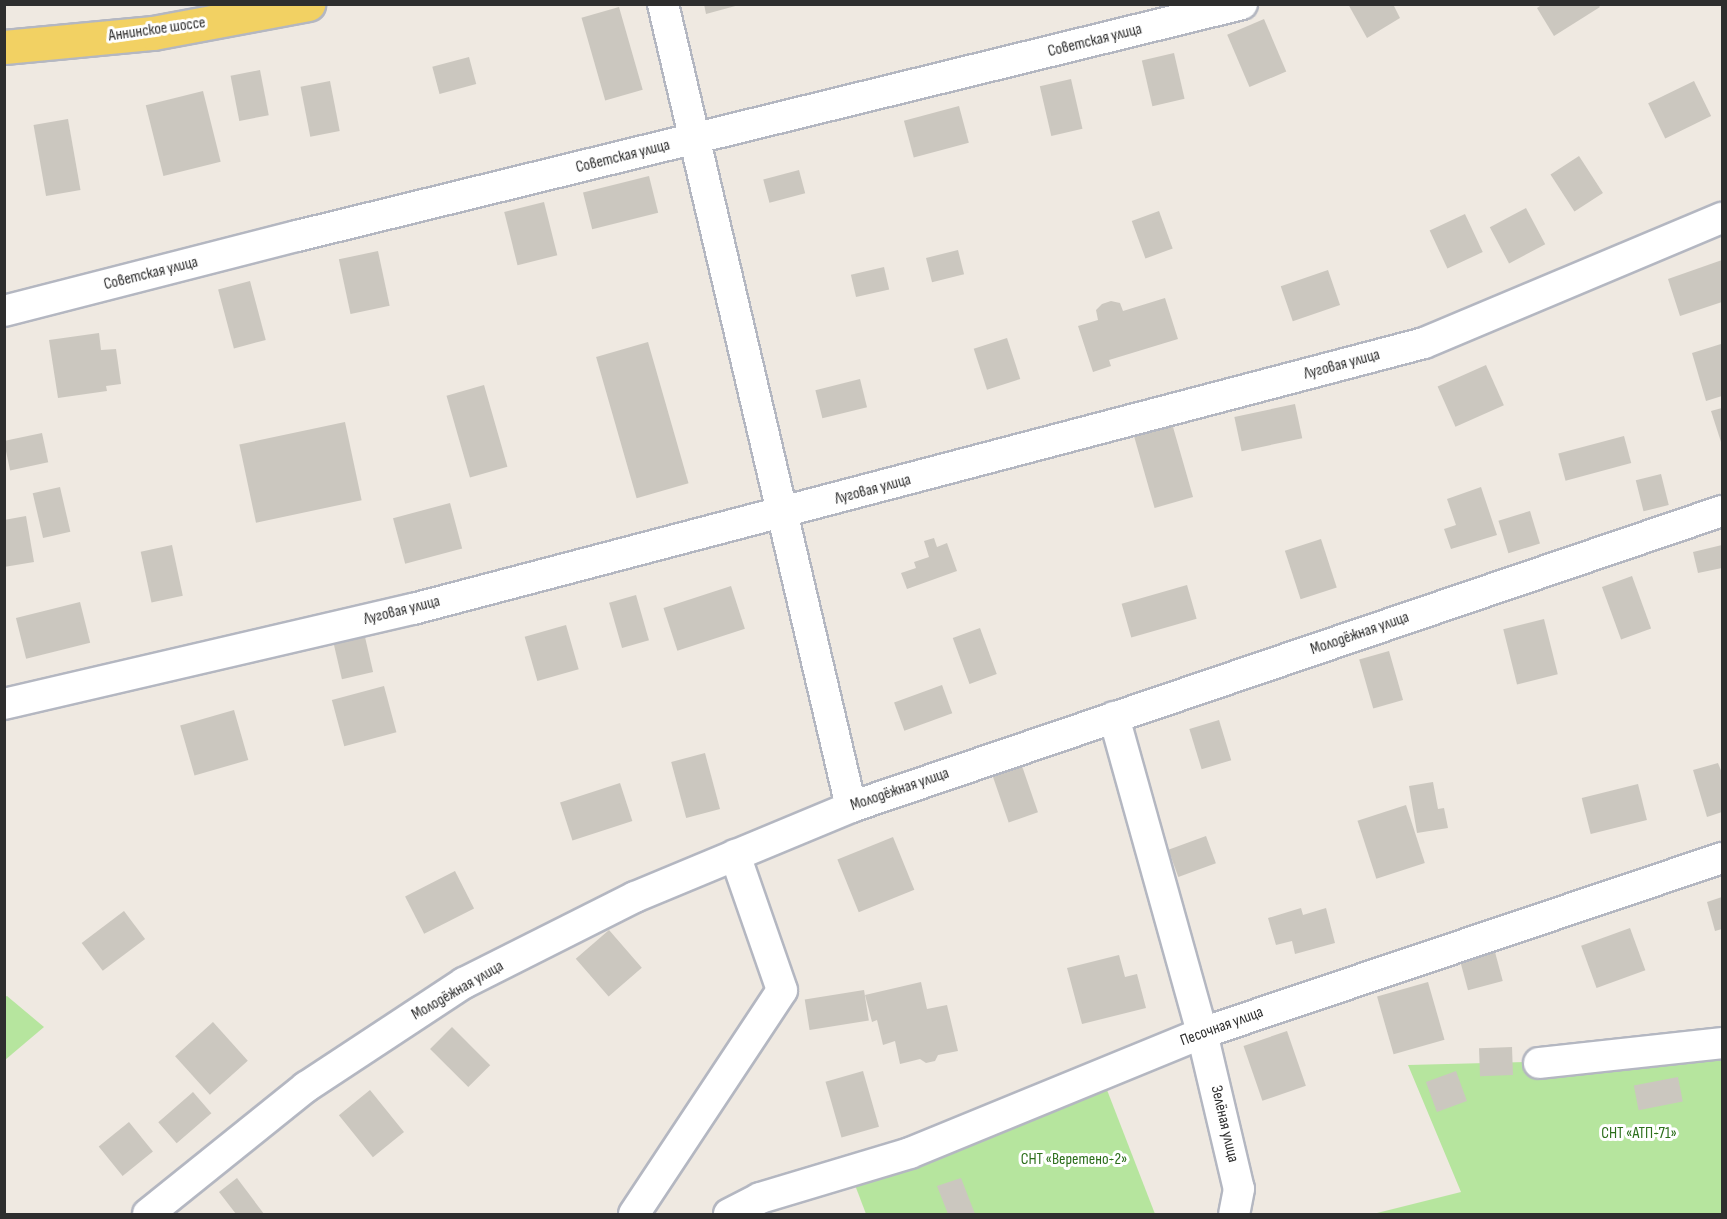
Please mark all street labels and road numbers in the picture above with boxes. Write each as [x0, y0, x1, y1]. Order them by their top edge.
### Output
street label: Аннинское шоссе [107, 14, 207, 46]
street label: Советская улица [1046, 20, 1144, 62]
street label: Советская улица [574, 136, 672, 178]
street label: Советская улица [102, 253, 200, 295]
street label: Луговая улица [1302, 346, 1382, 384]
street label: Луговая улица [833, 471, 913, 509]
street label: Луговая улица [362, 592, 442, 630]
street label: Молодёжная улица [1308, 608, 1412, 660]
street label: Молодёжная улица [848, 764, 952, 816]
street label: Молодёжная улица [409, 957, 507, 1025]
street label: Песочная улица [1178, 1003, 1266, 1051]
street label: Зелёная улица [1206, 1084, 1242, 1164]

